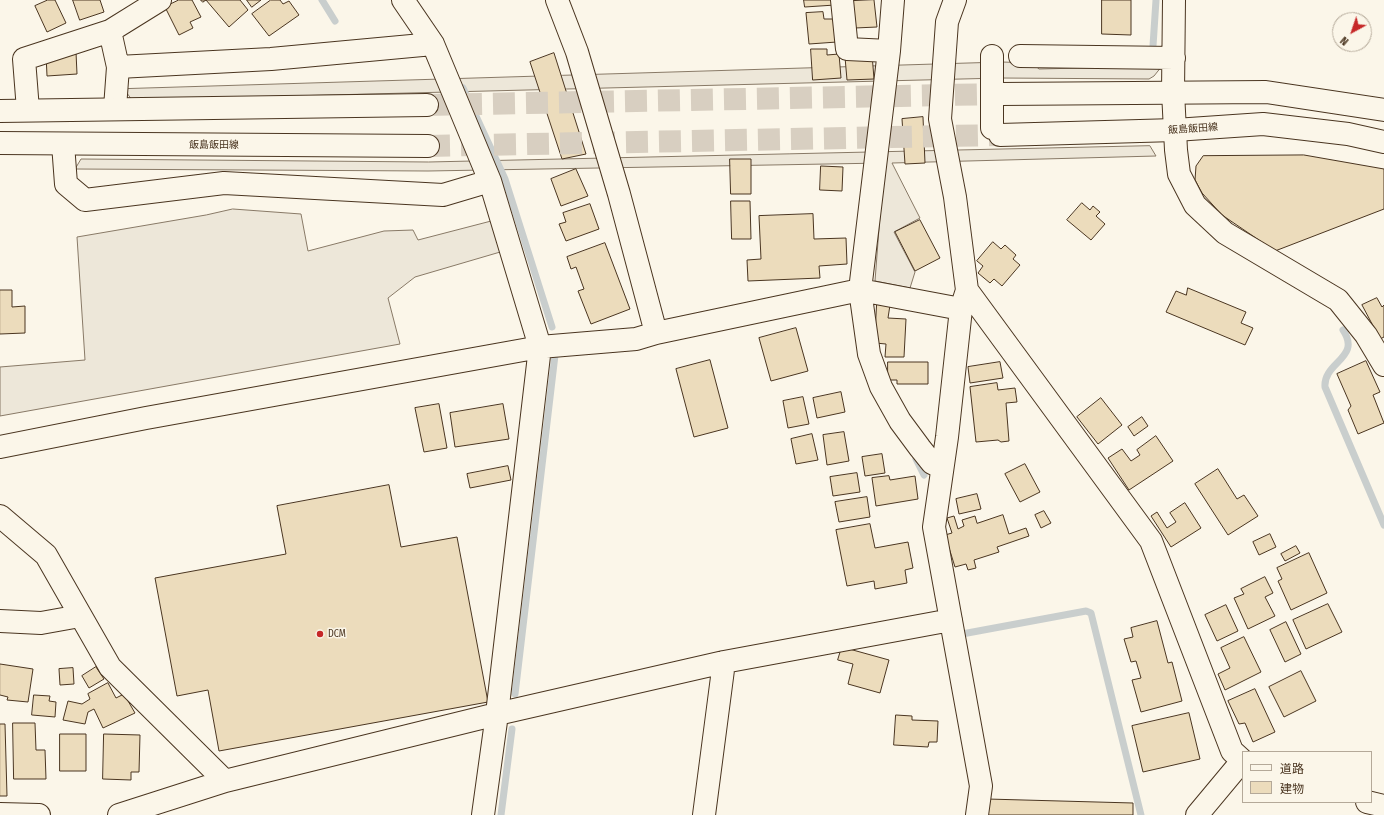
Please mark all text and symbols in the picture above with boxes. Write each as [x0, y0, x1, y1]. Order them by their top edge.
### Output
north arrow [1332, 12, 1372, 52]
text: N [1338, 34, 1351, 48]
street label: 飯島飯田線 [1168, 121, 1218, 137]
street label: 飯島飯田線 [189, 139, 239, 151]
place label: DCM [328, 628, 346, 640]
marker: DCM [315, 629, 325, 639]
legend [1242, 751, 1372, 803]
text: 道路 [1280, 762, 1304, 776]
text: 建物 [1280, 782, 1304, 796]

